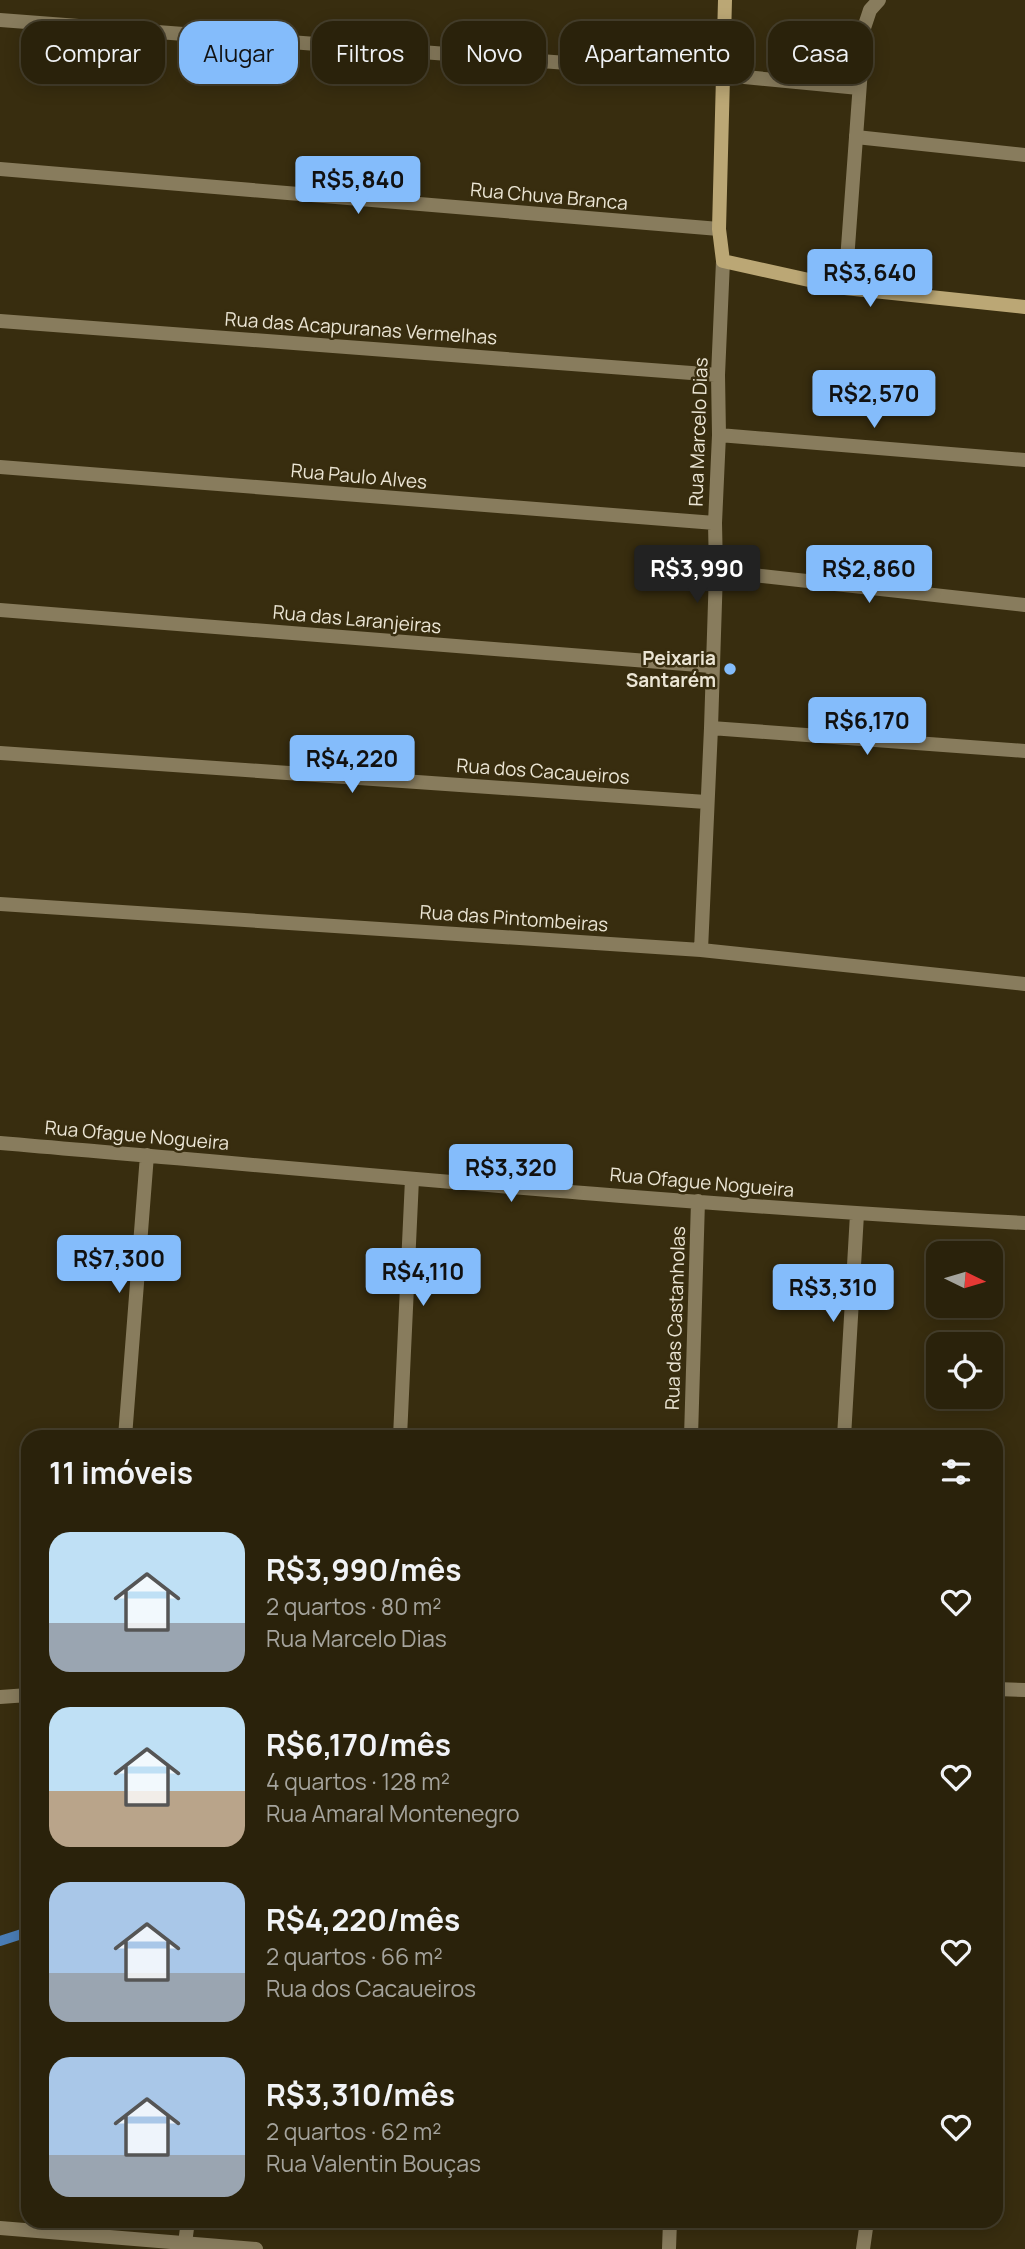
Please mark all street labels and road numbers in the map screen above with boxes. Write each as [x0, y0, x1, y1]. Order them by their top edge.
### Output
street label: Rua Chuva Branca [469, 176, 629, 216]
street label: Rua das Acapuranas Vermelhas [224, 306, 498, 350]
street label: Rua Marcelo Dias [682, 357, 714, 507]
street label: Rua Paulo Alves [290, 457, 428, 495]
street label: Rua das Laranjeiras [272, 599, 442, 639]
street label: Rua dos Cacaueiros [456, 752, 630, 790]
street label: Rua das Pintombeiras [419, 898, 609, 938]
street label: Rua Ofague Nogueira [44, 1114, 230, 1156]
street label: Rua Ofague Nogueira [609, 1161, 795, 1203]
street label: Rua das Castanholas [659, 1225, 691, 1411]

